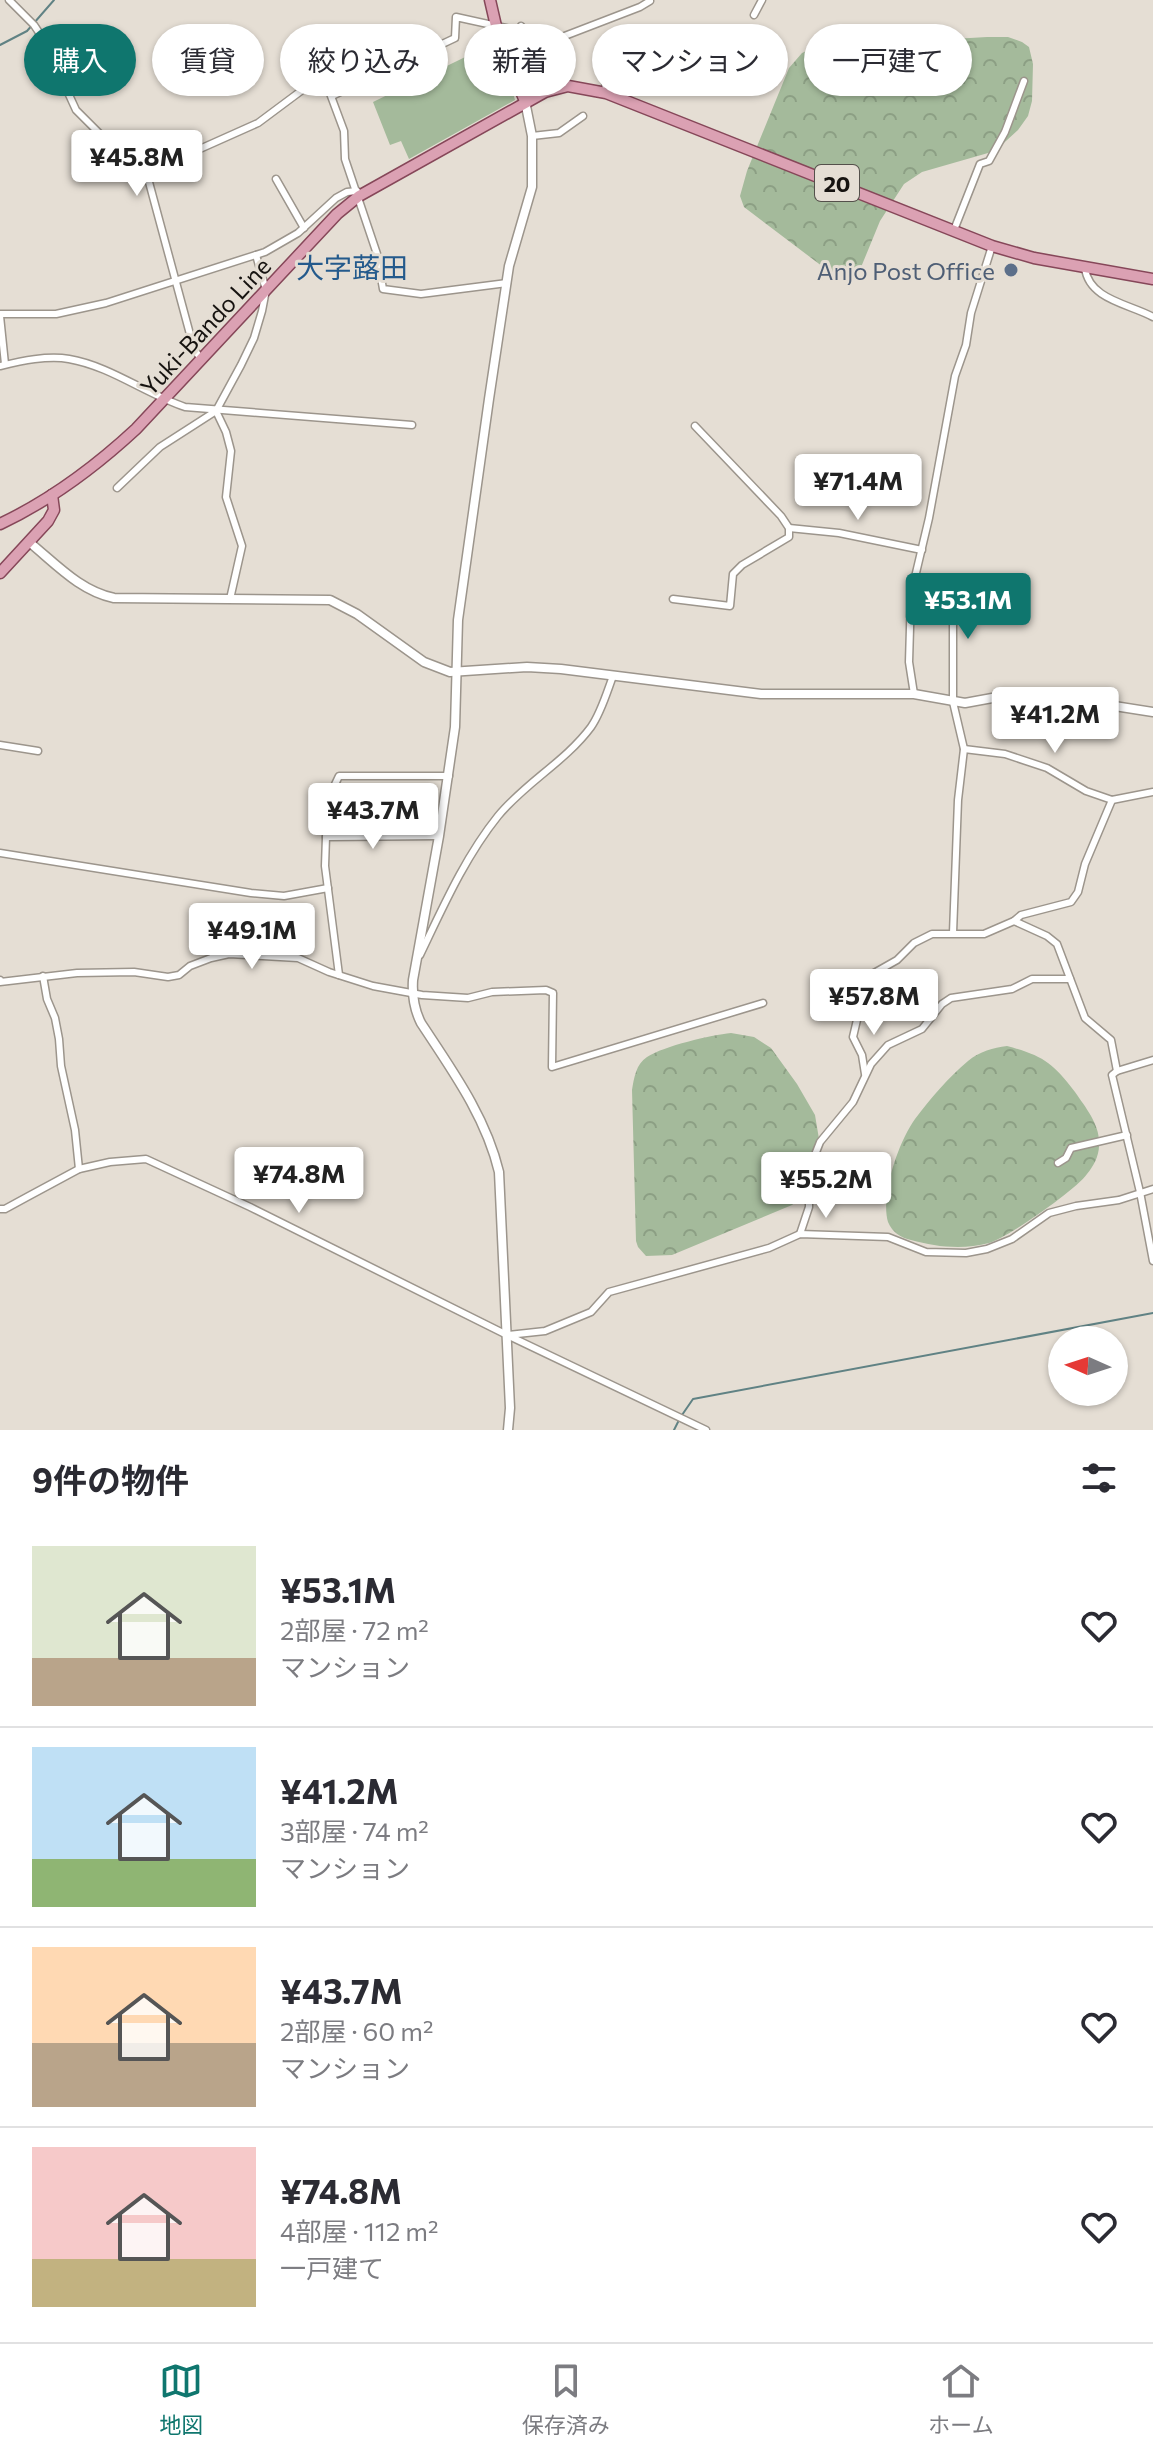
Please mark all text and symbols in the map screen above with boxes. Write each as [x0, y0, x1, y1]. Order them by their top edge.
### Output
chip: 購入 [24, 24, 136, 96]
chip: 賃貸 [152, 24, 264, 96]
chip: 絞り込み [280, 24, 448, 96]
chip: 新着 [464, 24, 576, 96]
chip: マンション [592, 24, 788, 96]
chip: 一戸建て [804, 24, 972, 96]
pin: ¥45.8M [72, 130, 202, 198]
text: ¥45.8M [89, 140, 185, 171]
road number: 20 [815, 165, 859, 201]
district label: 大字蕗田 [296, 250, 408, 284]
street label: Yuki-Bando Line [134, 251, 276, 401]
place label: Anjo Post Office [817, 256, 995, 285]
marker: Anjo Post Office [1002, 261, 1020, 279]
pin: ¥71.4M [793, 454, 923, 522]
text: ¥71.4M [813, 464, 903, 495]
pin: ¥53.1M [903, 573, 1033, 641]
text: ¥53.1M [924, 583, 1012, 614]
pin: ¥41.2M [990, 687, 1120, 755]
text: ¥41.2M [1010, 697, 1100, 728]
pin: ¥43.7M [308, 783, 438, 851]
text: ¥43.7M [326, 793, 420, 824]
pin: ¥49.1M [187, 903, 317, 971]
text: ¥49.1M [207, 913, 297, 944]
pin: ¥57.8M [809, 969, 939, 1037]
text: ¥57.8M [828, 979, 920, 1010]
pin: ¥74.8M [234, 1147, 364, 1215]
pin: ¥55.2M [761, 1152, 891, 1220]
text: ¥74.8M [252, 1157, 346, 1188]
text: ¥55.2M [779, 1162, 873, 1193]
north arrow [1048, 1326, 1128, 1406]
map controls [1048, 1326, 1128, 1406]
icon: filters [1077, 1456, 1121, 1500]
text: 9件の物件 [32, 1458, 189, 1500]
text: ¥53.1M [280, 1568, 396, 1610]
icon: home [96, 1578, 192, 1674]
icon: heart [1077, 1604, 1121, 1648]
text: 2部屋 · 72 m² [280, 1614, 429, 1645]
text: マンション [280, 1651, 410, 1682]
text: ¥41.2M [280, 1769, 398, 1811]
icon: home [96, 1779, 192, 1875]
icon: heart [1077, 1805, 1121, 1849]
text: 3部屋 · 74 m² [280, 1815, 429, 1846]
text: マンション [280, 1852, 410, 1883]
text: ¥43.7M [280, 1969, 402, 2011]
icon: home [96, 1979, 192, 2075]
icon: heart [1077, 2005, 1121, 2049]
text: 2部屋 · 60 m² [280, 2015, 433, 2046]
text: マンション [280, 2052, 410, 2083]
text: ¥74.8M [280, 2169, 402, 2211]
icon: home [96, 2179, 192, 2275]
icon: heart [1077, 2205, 1121, 2249]
text: 4部屋 · 112 m² [280, 2215, 438, 2246]
text: 一戸建て [280, 2252, 384, 2283]
tab: 地図 [159, 2359, 203, 2439]
tab: 保存済み [522, 2359, 610, 2439]
tab: ホーム [928, 2359, 994, 2439]

